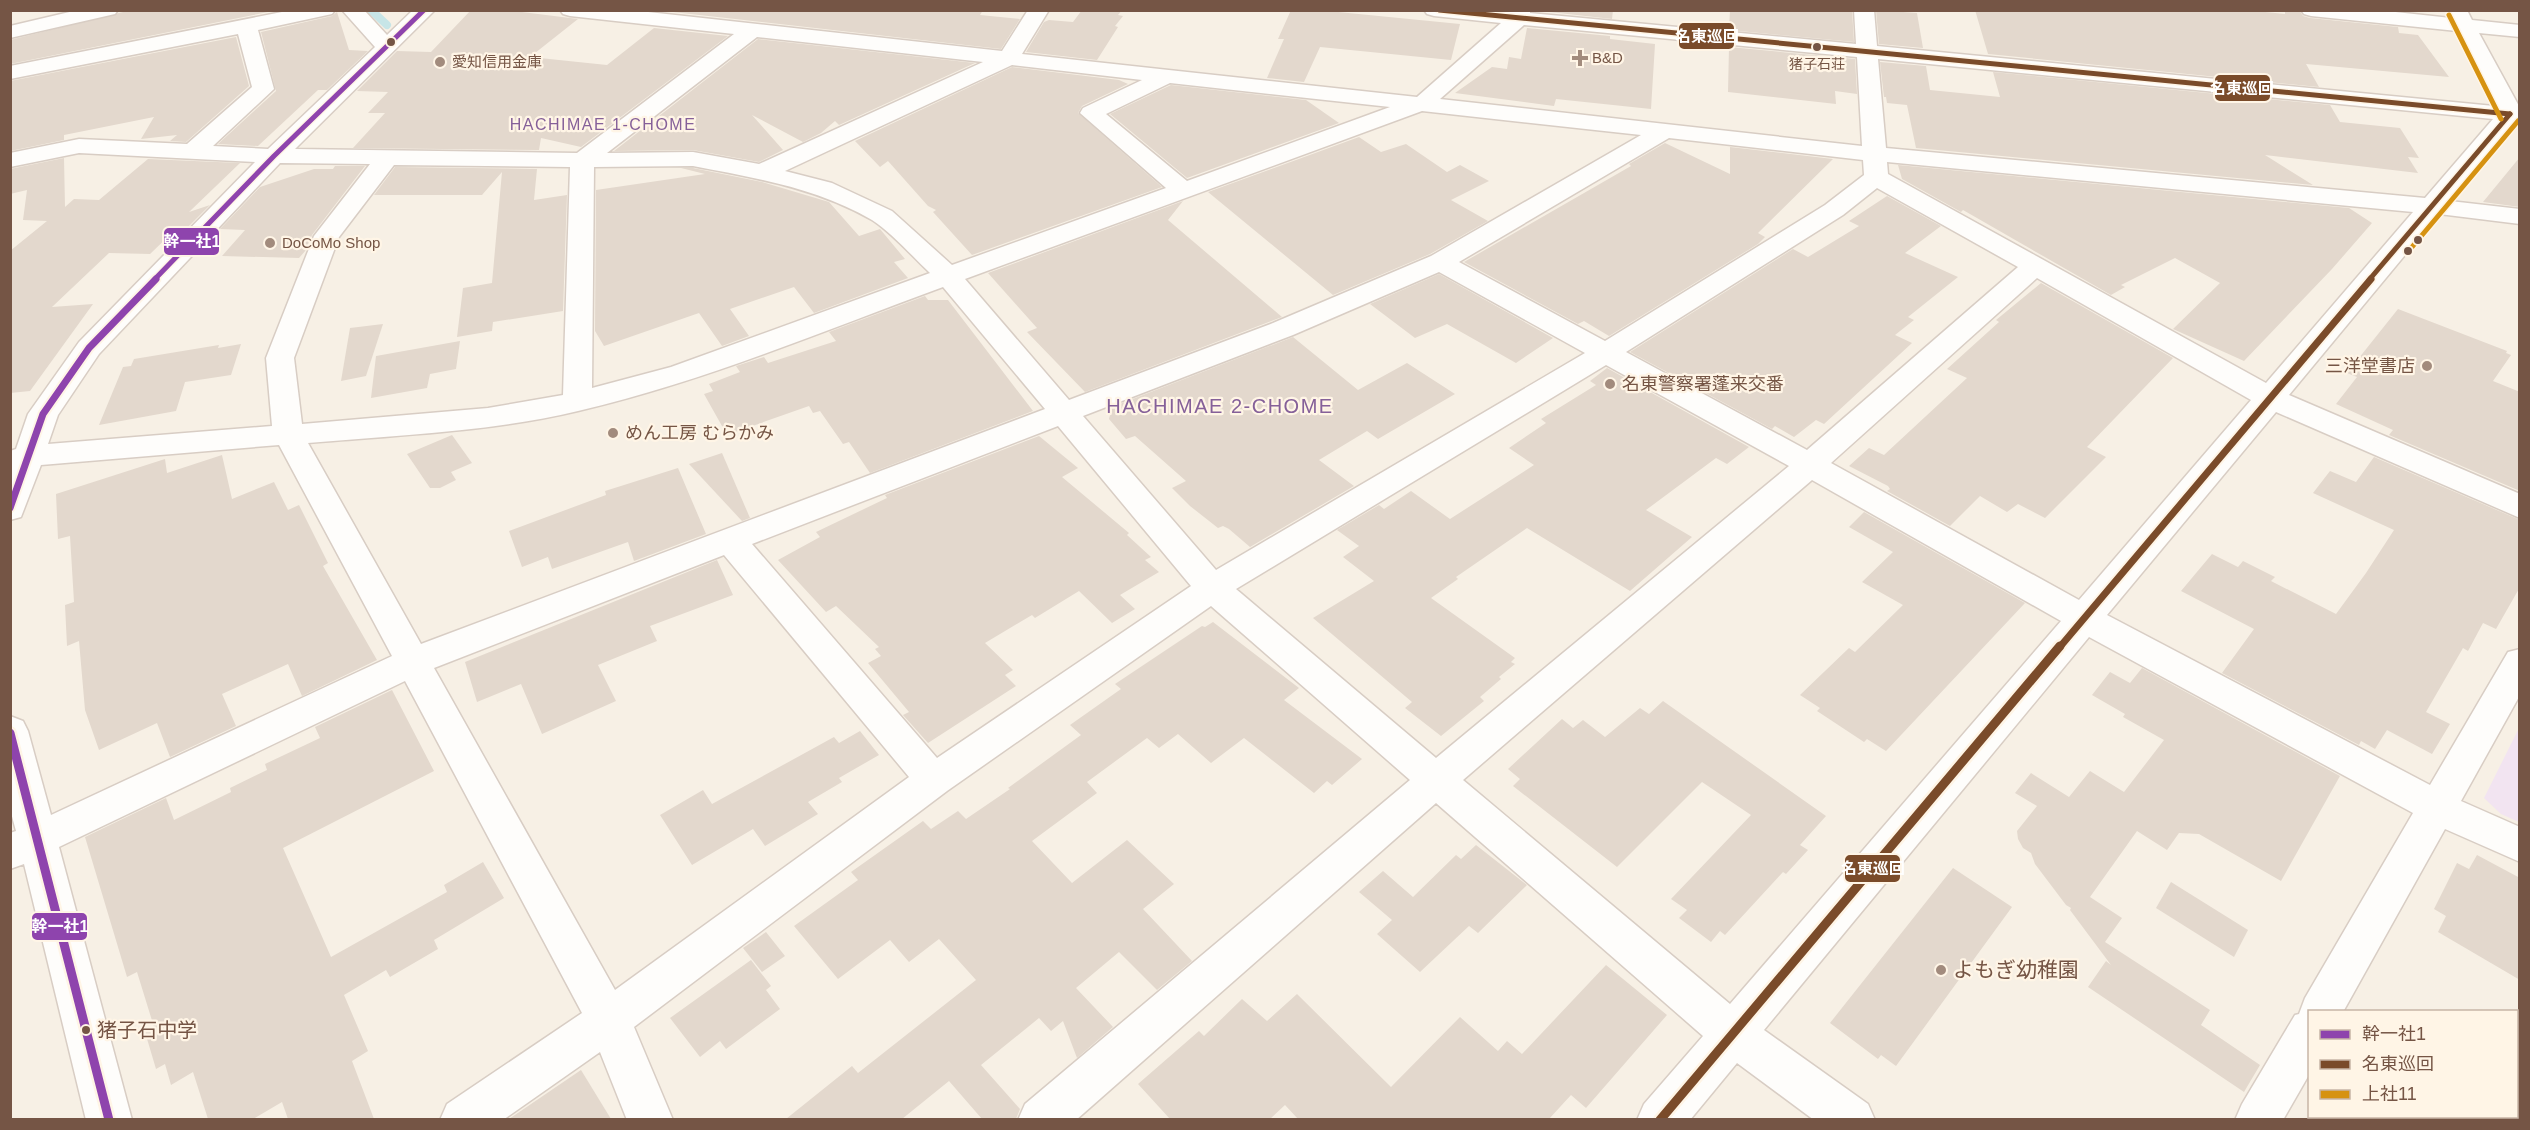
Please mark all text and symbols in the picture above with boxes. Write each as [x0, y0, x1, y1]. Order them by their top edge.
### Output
line badge: 名東巡回 [1678, 22, 1735, 50]
text: 名東巡回 [1675, 28, 1739, 45]
unlabelled marker [385, 36, 397, 48]
marker: 猪子石荘 [1811, 41, 1823, 53]
place label: B&D [1592, 49, 1623, 66]
marker: B&D [1573, 51, 1587, 65]
place label: 愛知信用金庫 [452, 53, 542, 70]
marker: 愛知信用金庫 [433, 55, 447, 69]
place label: 猪子石荘 [1789, 56, 1845, 72]
line badge: 名東巡回 [2214, 74, 2271, 102]
text: 名東巡回 [2210, 80, 2274, 97]
district label: HACHIMAE 1-CHOME [510, 116, 696, 133]
line badge: 幹一社1 [163, 227, 220, 256]
text: 幹一社1 [164, 232, 221, 250]
place label: DoCoMo Shop [282, 234, 380, 251]
unlabelled marker [2412, 234, 2424, 246]
marker: DoCoMo Shop [263, 236, 277, 250]
unlabelled marker [2402, 245, 2414, 257]
place label: 三洋堂書店 [2325, 356, 2415, 376]
marker: 三洋堂書店 [2420, 359, 2434, 373]
place label: 名東警察署蓬来交番 [1622, 374, 1784, 394]
marker: 名東警察署蓬来交番 [1603, 377, 1617, 391]
district label: HACHIMAE 2-CHOME [1106, 395, 1334, 417]
place label: めん工房 むらかみ [625, 423, 774, 443]
marker: めん工房 むらかみ [606, 426, 620, 440]
line badge: 名東巡回 [1844, 854, 1901, 883]
text: 名東巡回 [1841, 860, 1905, 877]
line badge: 幹一社1 [31, 912, 88, 941]
text: 幹一社1 [32, 917, 89, 935]
place label: よもぎ幼稚園 [1953, 958, 2079, 981]
marker: よもぎ幼稚園 [1934, 963, 1948, 977]
legend [2308, 1010, 2518, 1118]
place label: 猪子石中学 [97, 1019, 197, 1041]
marker: 猪子石中学 [80, 1024, 92, 1036]
text: 幹一社1 [2362, 1024, 2426, 1044]
text: 名東巡回 [2362, 1054, 2434, 1074]
text: 上社11 [2362, 1084, 2417, 1104]

